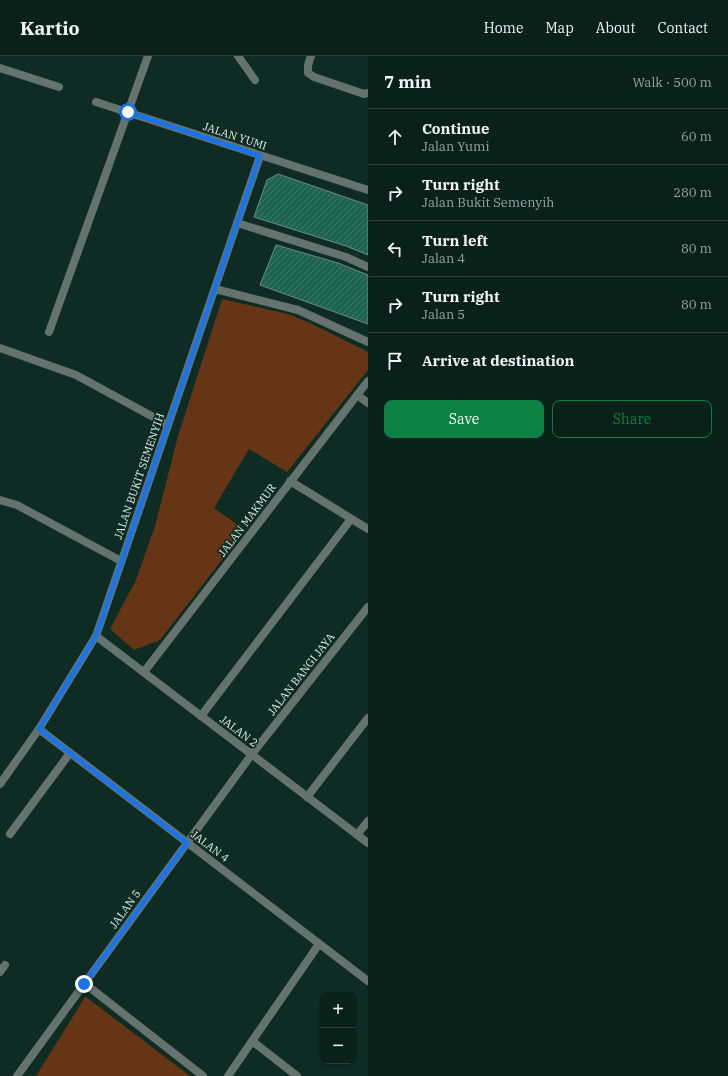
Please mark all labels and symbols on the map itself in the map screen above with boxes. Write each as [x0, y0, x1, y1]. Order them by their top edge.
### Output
route start [119, 103, 137, 121]
street label: JALAN YUMI [201, 119, 269, 153]
street label: JALAN BUKIT SEMENYIH [111, 411, 167, 541]
street label: JALAN MAKMUR [215, 480, 279, 559]
street label: JALAN BANGI JAYA [264, 630, 338, 718]
street label: JALAN 2 [217, 712, 261, 750]
street label: JALAN 4 [188, 827, 232, 865]
street label: JALAN 5 [106, 887, 144, 931]
route end [75, 975, 93, 993]

